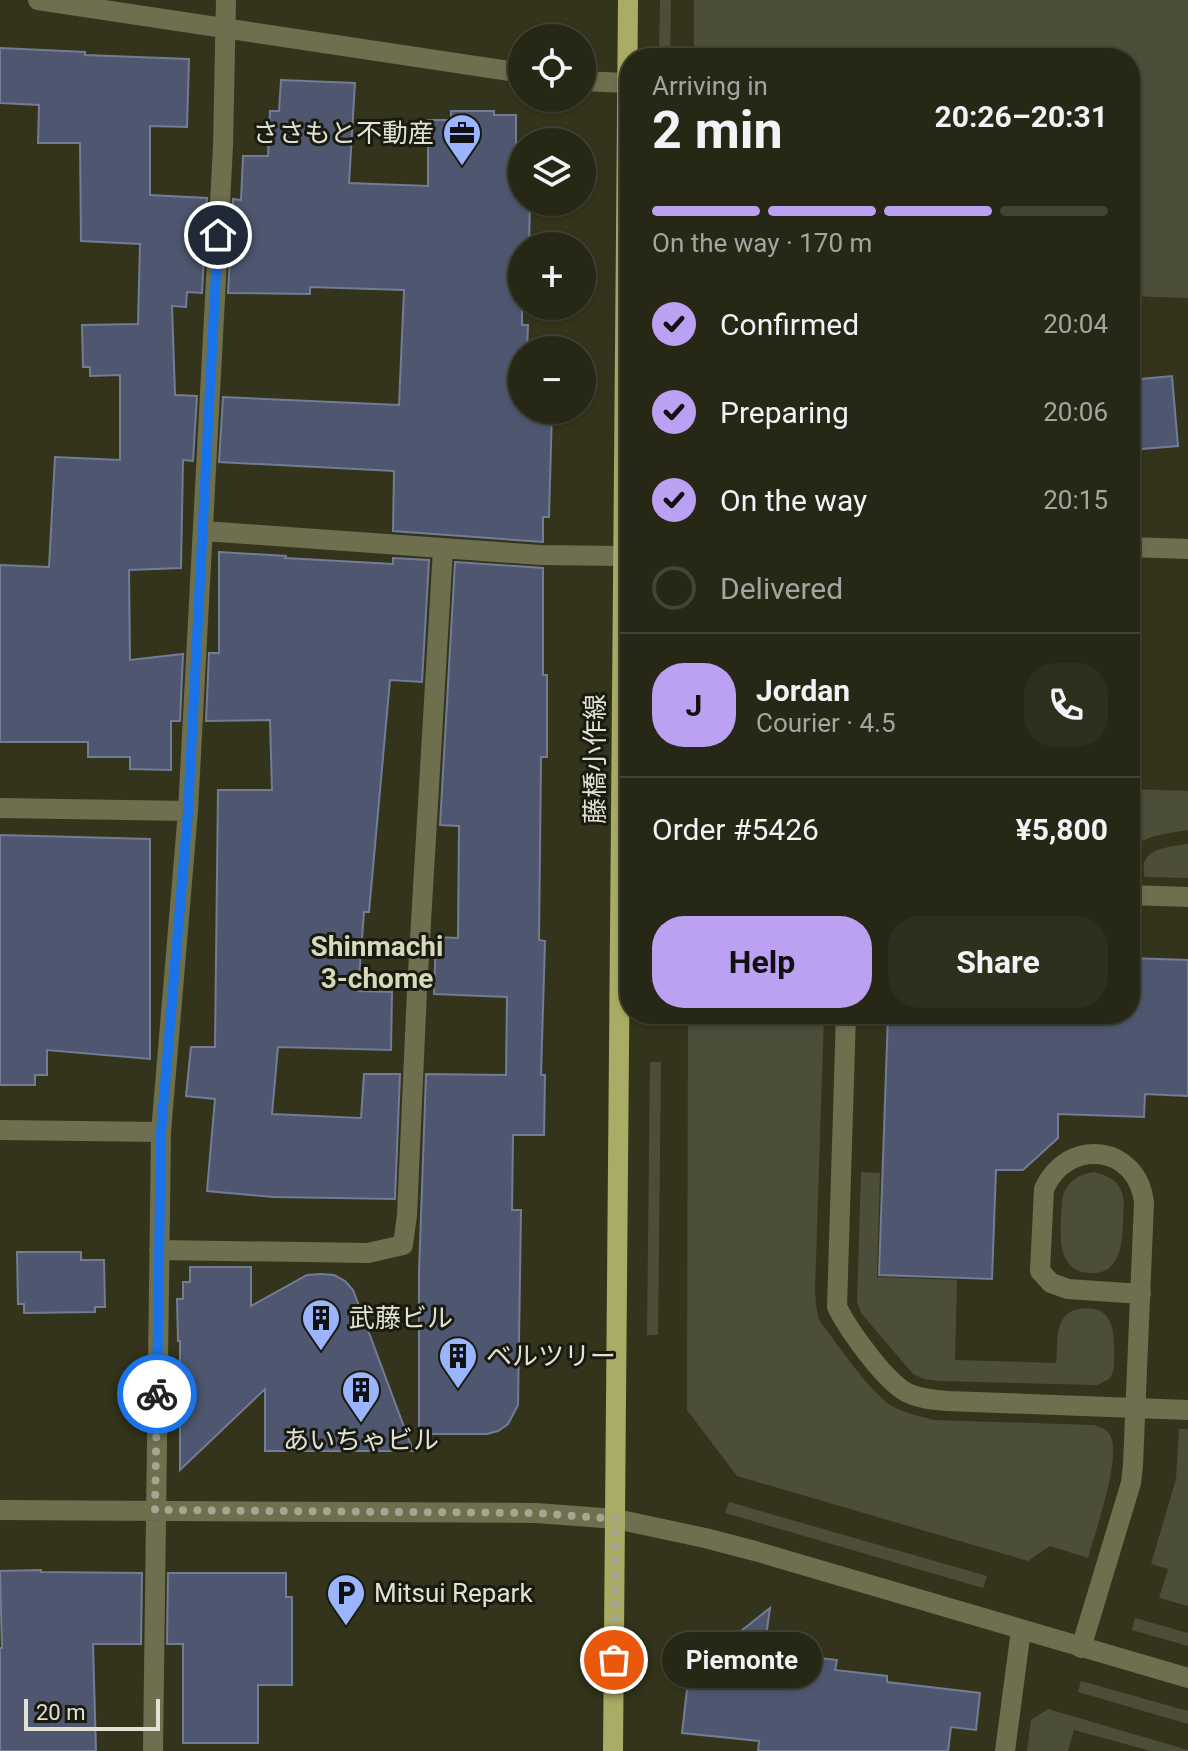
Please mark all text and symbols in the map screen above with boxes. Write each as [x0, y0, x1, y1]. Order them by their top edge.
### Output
map controls [508, 24, 596, 424]
button: locate [508, 24, 596, 112]
text: Arriving in [652, 71, 768, 101]
text: 20:26–20:31 [934, 99, 1108, 134]
text: 2 min [652, 100, 783, 161]
office icon: ささもと不動産 [441, 112, 483, 167]
place label: ささもと不動産 [253, 118, 434, 148]
button: layers [508, 128, 596, 216]
pin [184, 201, 252, 269]
icon: home [196, 213, 240, 257]
text: On the way · 170 m [652, 228, 872, 258]
button: + [508, 232, 596, 320]
icon: check [652, 302, 696, 346]
text: Confirmed [720, 307, 859, 342]
text: 20:04 [1043, 309, 1108, 339]
button: − [508, 336, 596, 424]
icon: check [652, 390, 696, 434]
text: Preparing [720, 395, 849, 430]
text: 20:06 [1043, 397, 1108, 427]
icon: check [652, 478, 696, 522]
text: On the way [720, 483, 867, 518]
text: 20:15 [1043, 485, 1108, 515]
text: Delivered [720, 571, 843, 606]
button: phone [1024, 663, 1108, 747]
text: Jordan [756, 673, 850, 708]
text: J [686, 688, 702, 723]
street label: 藤橋小作線 [580, 694, 610, 824]
text: Courier · 4.5 [756, 708, 896, 738]
text: Order #5426 [652, 812, 819, 847]
text: ¥5,800 [1016, 812, 1108, 847]
button: Help [652, 916, 872, 1008]
button: Share [888, 916, 1108, 1008]
district label: Shinmachi 3-chome [311, 930, 443, 995]
building icon: 武藤ビル [300, 1297, 342, 1352]
place label: 武藤ビル [349, 1303, 453, 1333]
building icon: ベルツリー [437, 1335, 479, 1390]
place label: ベルツリー [486, 1341, 616, 1371]
courier [117, 1354, 197, 1434]
building icon: あいちゃビル [340, 1369, 382, 1424]
icon: bike [135, 1372, 179, 1416]
place label: あいちゃビル [283, 1425, 439, 1455]
parking icon: Mitsui Repark [325, 1572, 367, 1627]
place label: Mitsui Repark [374, 1578, 533, 1608]
pin [580, 1626, 648, 1694]
callout: Piemonte [662, 1632, 822, 1688]
icon: bag [592, 1638, 636, 1682]
text: Piemonte [686, 1645, 798, 1675]
scale bar [24, 1695, 160, 1731]
text: 20 m [36, 1700, 85, 1725]

